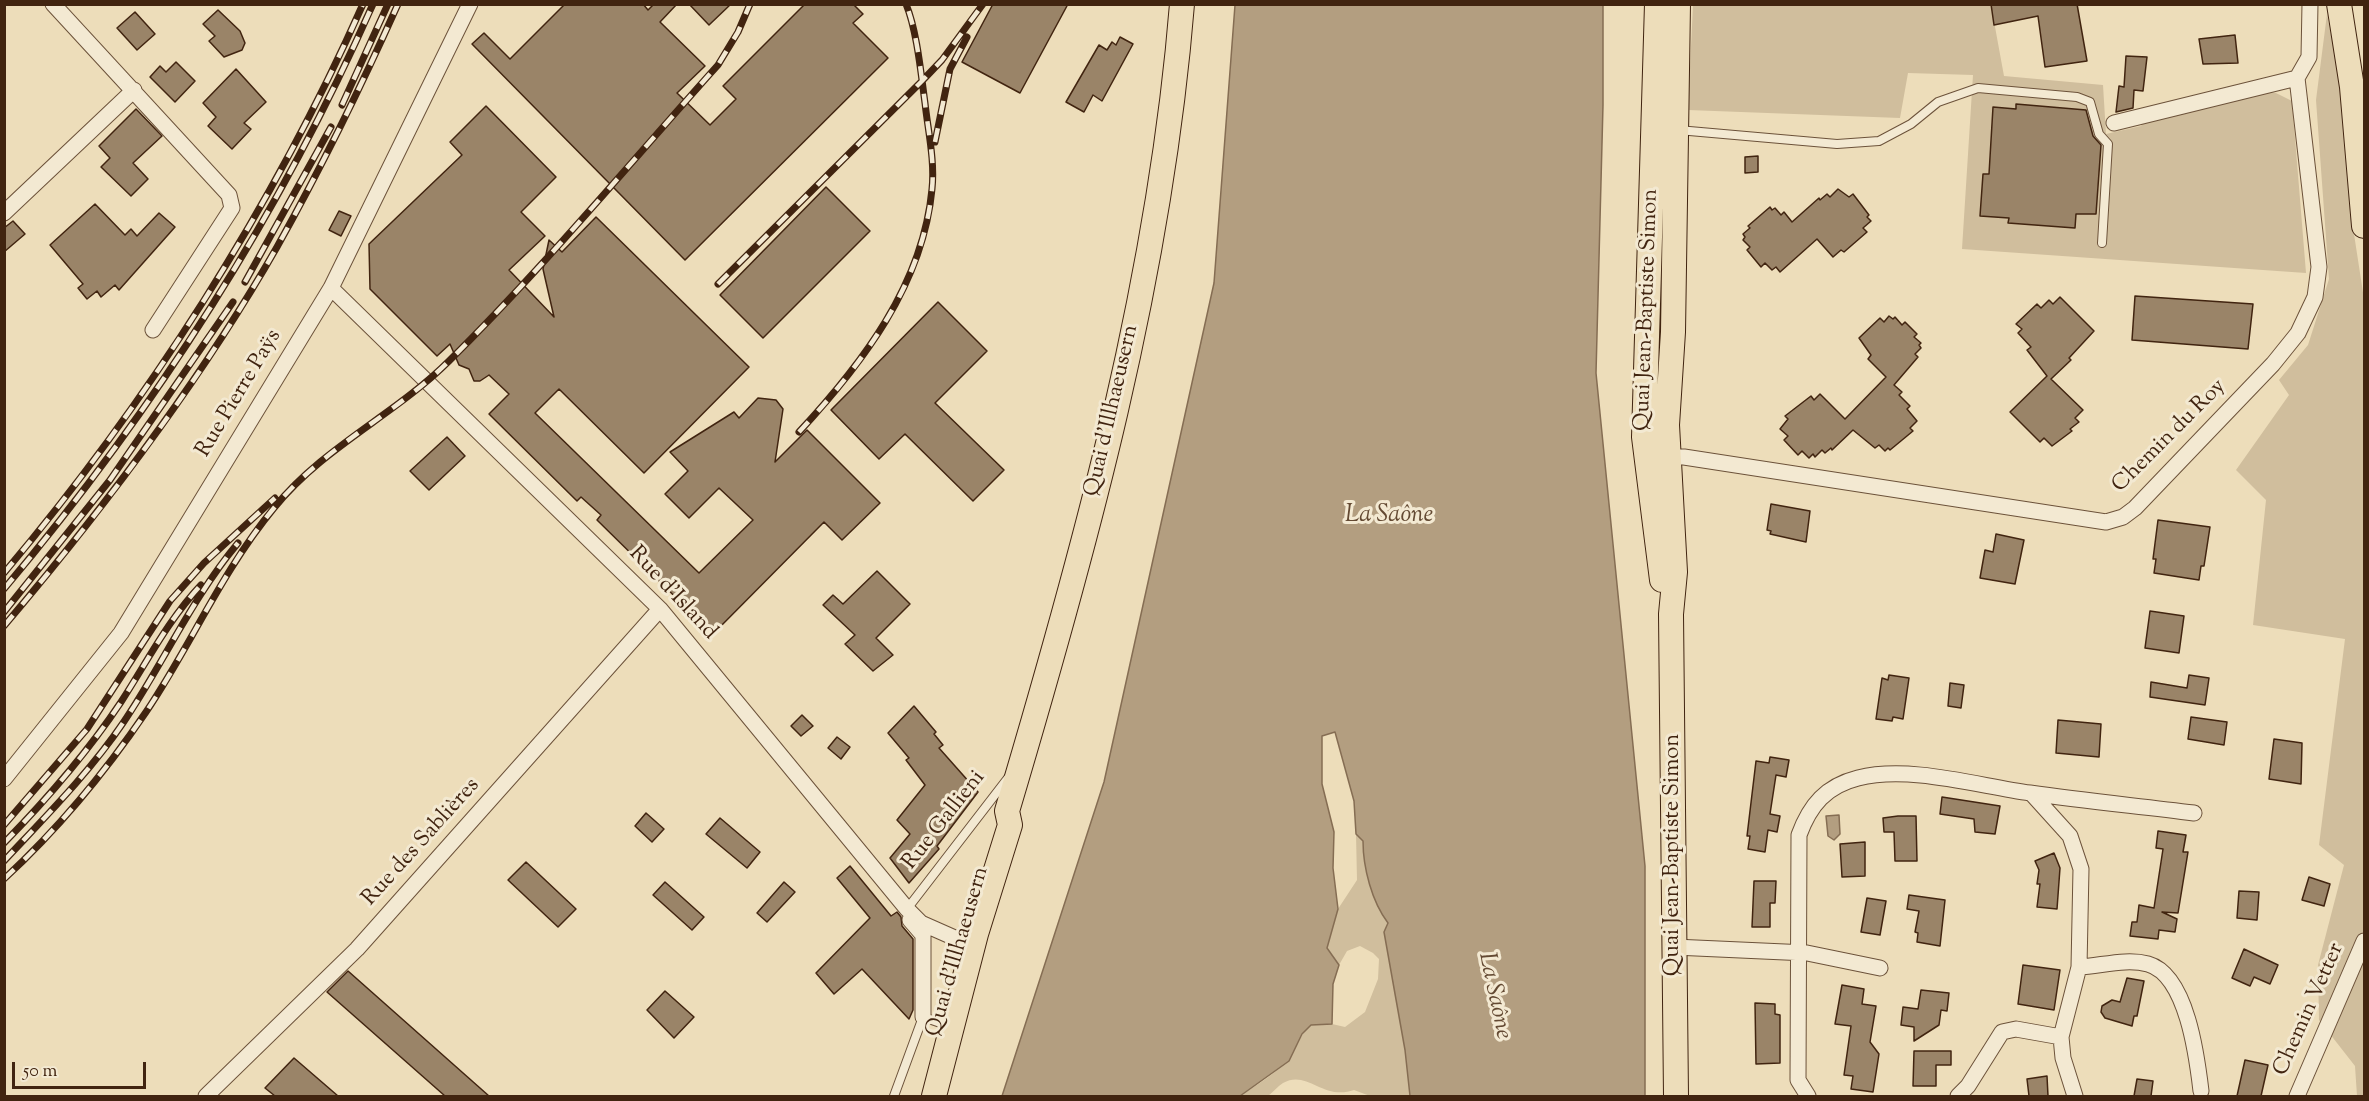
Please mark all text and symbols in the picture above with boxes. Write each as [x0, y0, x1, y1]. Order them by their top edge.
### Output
street label: Quai Jean-Baptiste Simon [1631, 188, 1665, 432]
street label: Quai d'Illhaeusern [1080, 323, 1146, 499]
street label: Rue Pierre Paÿs [192, 325, 288, 463]
street label: Chemin du Roy [2108, 375, 2232, 499]
water label: La Saône [1345, 503, 1433, 531]
street label: Rue d'Island [622, 542, 722, 646]
street label: Quai Jean-Baptiste Simon [1661, 734, 1687, 976]
street label: Rue Gallieni [898, 766, 992, 876]
street label: Rue des Sablières [358, 774, 486, 912]
street label: Quai d'Illhaeusern [922, 864, 996, 1040]
street label: Chemin Vetter [2269, 940, 2351, 1080]
water label: La Saône [1470, 950, 1516, 1042]
scale bar [15, 1050, 148, 1088]
text: 50 m [23, 1059, 57, 1085]

